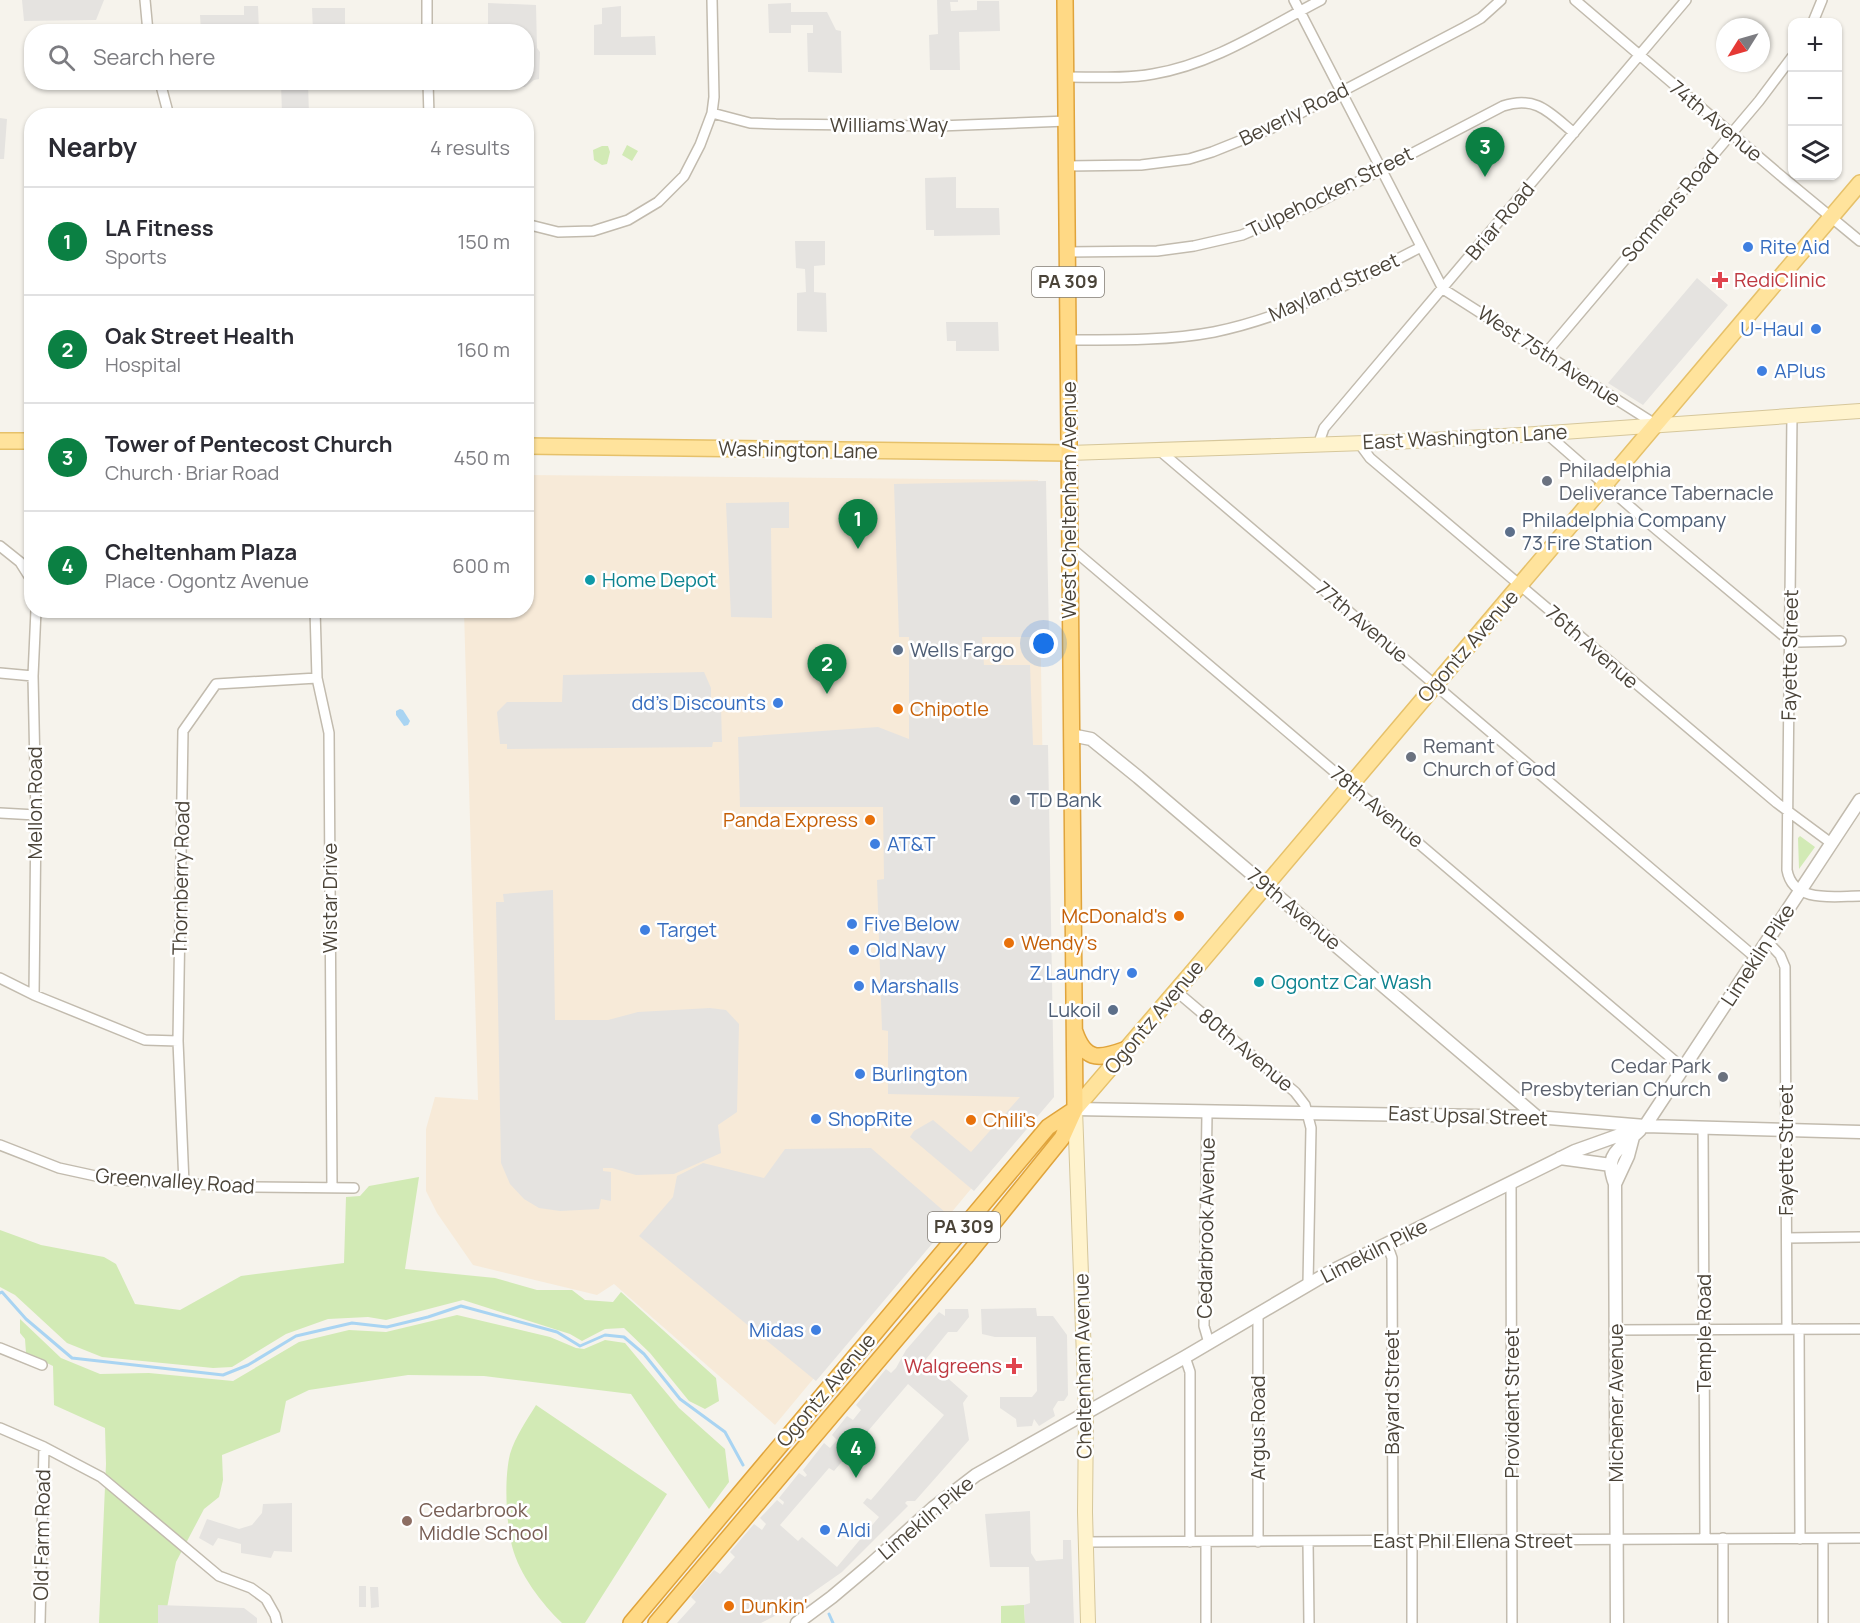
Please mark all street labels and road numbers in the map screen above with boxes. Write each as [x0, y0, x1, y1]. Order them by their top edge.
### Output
street label: 74th Avenue [1664, 74, 1768, 167]
street label: Beverly Road [1234, 75, 1353, 152]
street label: Williams Way [830, 111, 949, 138]
street label: Tulpehocken Street [1242, 140, 1417, 243]
street label: Sommers Road [1615, 144, 1724, 267]
street label: Briar Road [1459, 176, 1540, 265]
street label: Mayland Street [1264, 246, 1403, 327]
road number: PA 309 [1032, 267, 1104, 297]
street label: West 75th Avenue [1472, 299, 1626, 412]
street label: West Cheltenham Avenue [1055, 381, 1082, 619]
street label: East Washington Lane [1362, 418, 1568, 455]
street label: Washington Lane [718, 435, 878, 464]
street label: 77th Avenue [1310, 575, 1414, 668]
street label: Ogontz Avenue [1411, 584, 1524, 708]
street label: Fayette Street [1775, 589, 1804, 721]
street label: 76th Avenue [1540, 599, 1645, 694]
street label: Mellon Road [21, 747, 48, 859]
street label: 78th Avenue [1325, 760, 1430, 854]
street label: Thornberry Road [166, 801, 195, 955]
street label: Wistar Drive [316, 843, 343, 953]
street label: 79th Avenue [1242, 861, 1347, 956]
street label: Limekiln Pike [1714, 898, 1801, 1011]
street label: Ogontz Avenue [1098, 954, 1209, 1079]
street label: 80th Avenue [1193, 1002, 1299, 1097]
street label: Fayette Street [1772, 1084, 1799, 1216]
street label: East Upsal Street [1388, 1099, 1548, 1132]
street label: Cedarbrook Avenue [1190, 1137, 1221, 1319]
street label: Greenvalley Road [95, 1161, 256, 1200]
road number: PA 309 [928, 1212, 1000, 1242]
street label: Limekiln Pike [1316, 1212, 1432, 1289]
street label: Cheltenham Avenue [1067, 1273, 1098, 1459]
street label: Temple Road [1690, 1274, 1717, 1392]
street label: Michener Avenue [1602, 1323, 1629, 1483]
street label: Ogontz Avenue [770, 1327, 881, 1452]
street label: Provident Street [1498, 1327, 1525, 1479]
street label: Bayard Street [1378, 1329, 1405, 1455]
street label: Argus Road [1244, 1375, 1271, 1481]
street label: Old Farm Road [27, 1469, 56, 1601]
street label: Limekiln Pike [872, 1470, 979, 1565]
street label: East Phil Ellena Street [1373, 1527, 1573, 1554]

